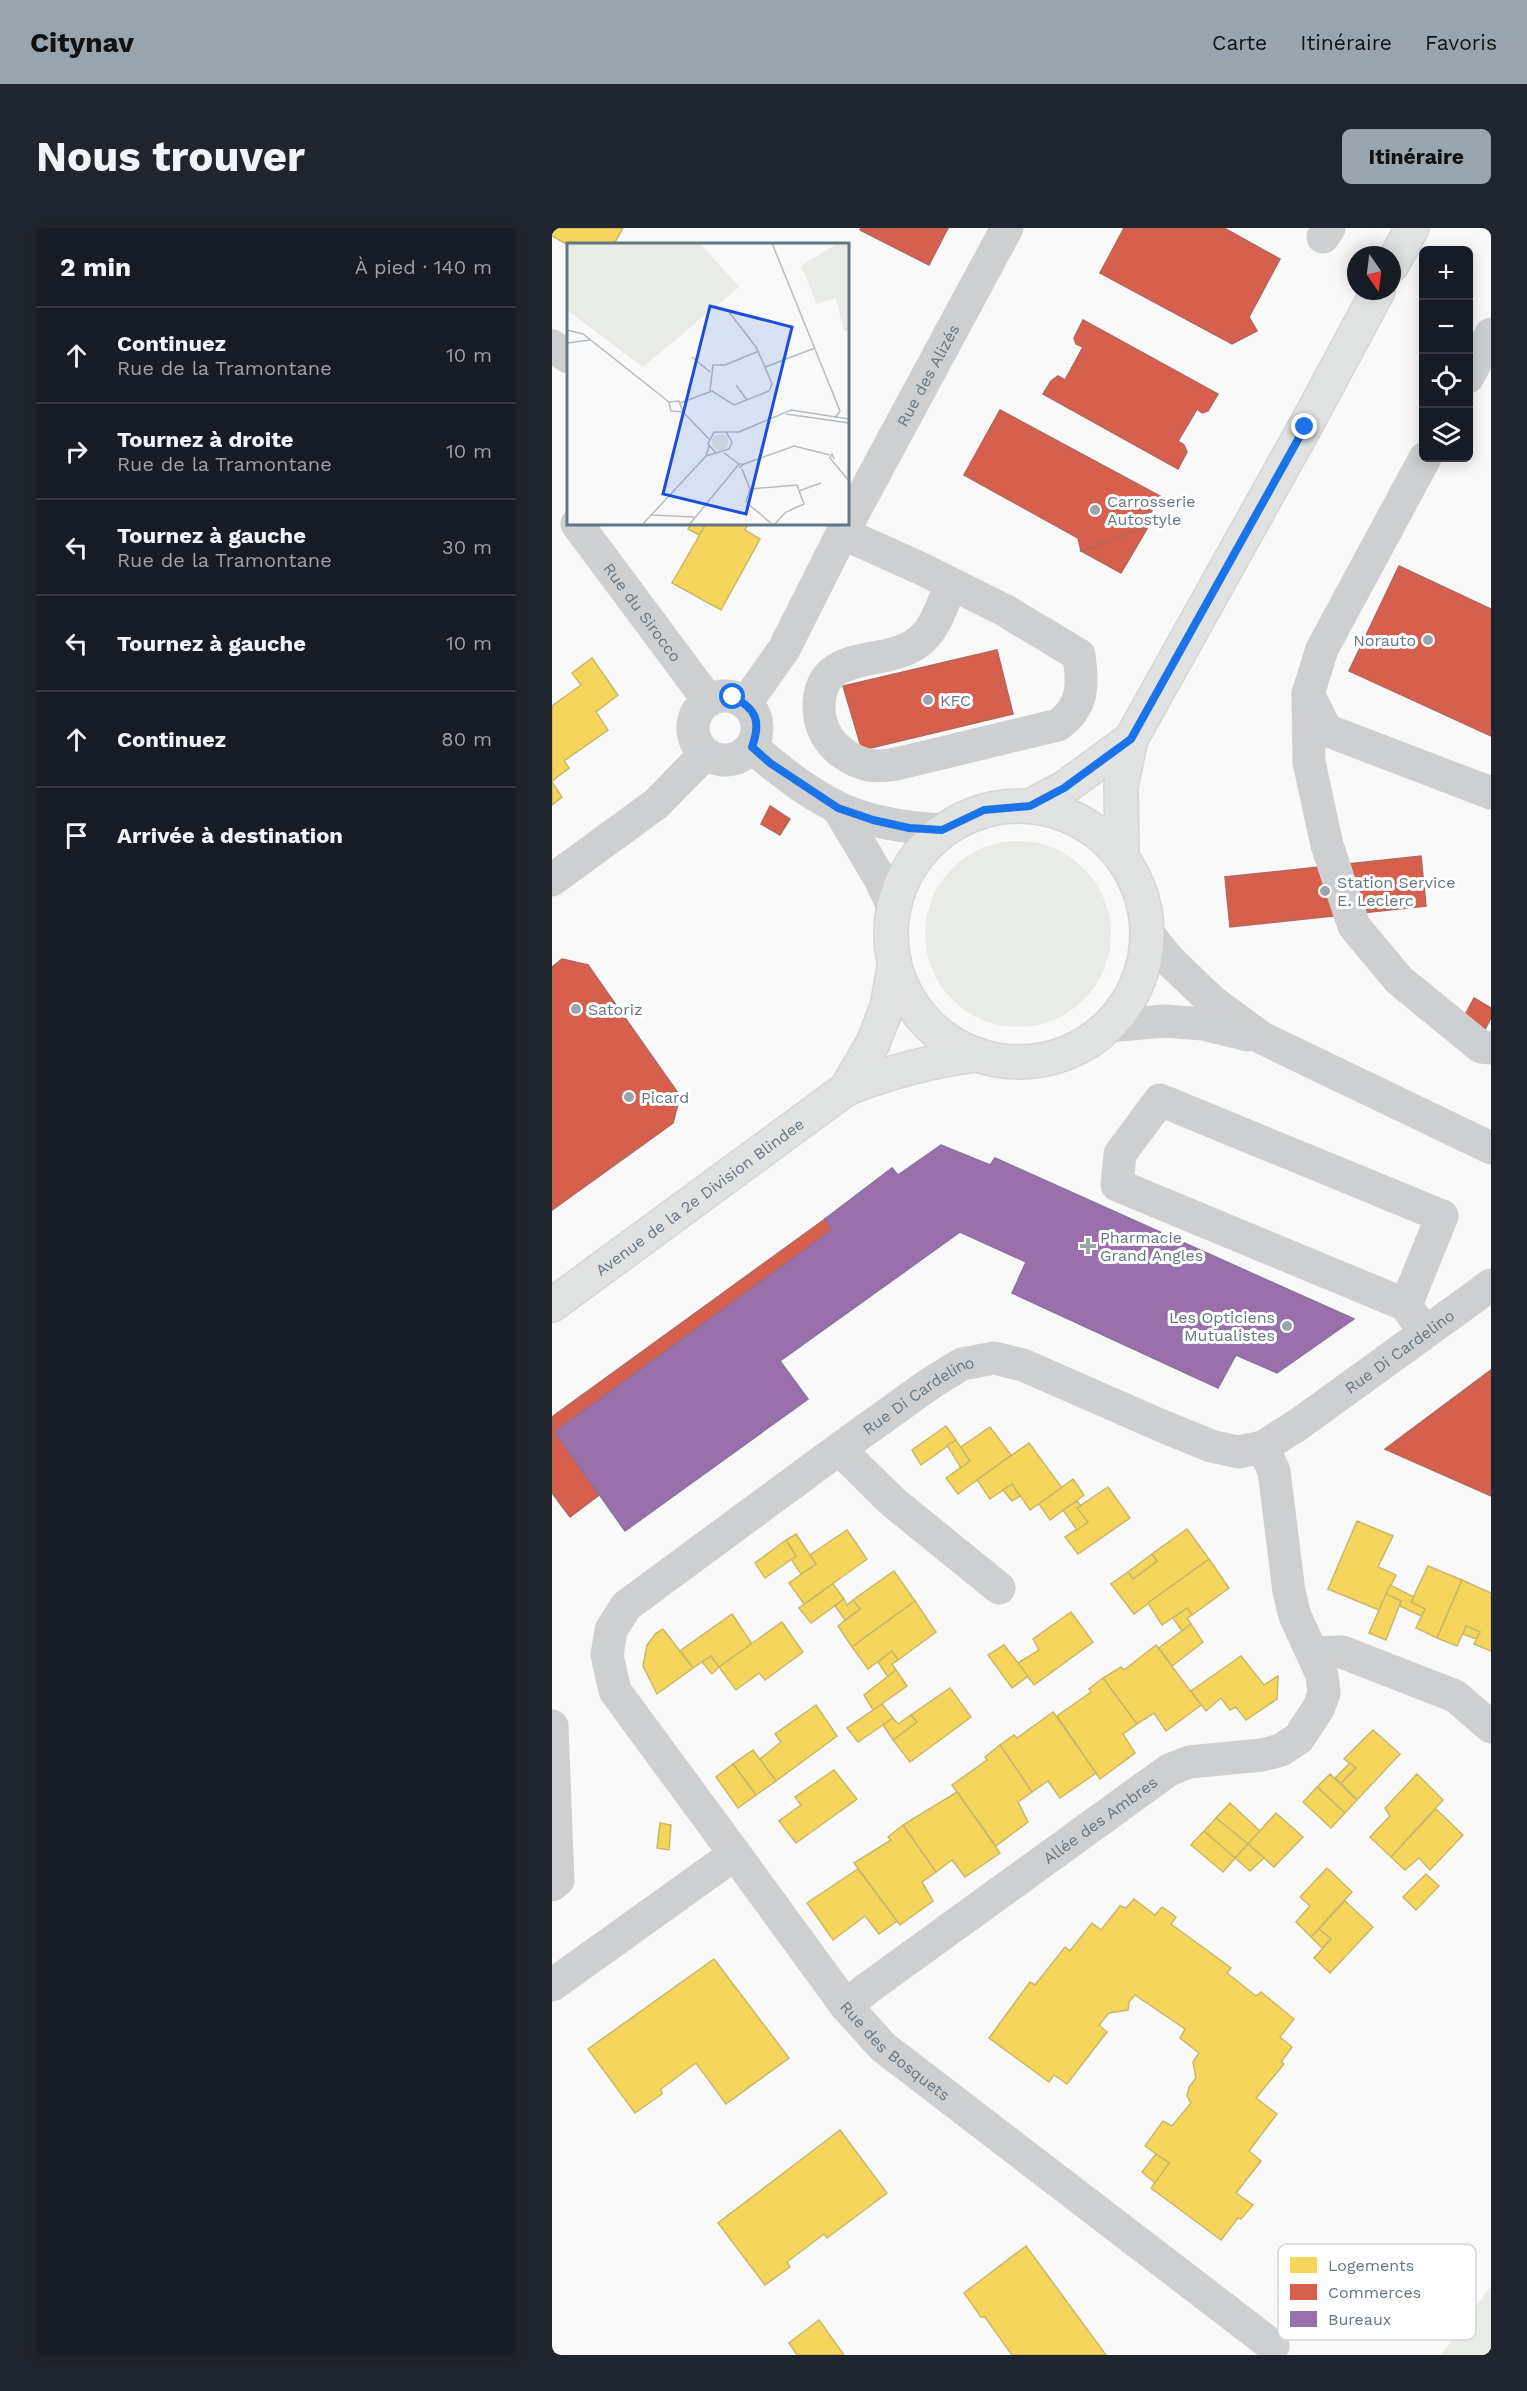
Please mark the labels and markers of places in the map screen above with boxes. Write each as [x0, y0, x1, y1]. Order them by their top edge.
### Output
place label: Carrosserie Autostyle [1107, 492, 1196, 529]
marker: Carrosserie Autostyle [1088, 503, 1102, 517]
place label: Norauto [1353, 631, 1416, 650]
marker: Norauto [1421, 633, 1435, 647]
place label: KFC [940, 691, 971, 710]
marker: KFC [921, 693, 935, 707]
place label: Station Service E. Leclerc [1337, 873, 1455, 910]
marker: Station Service E. Leclerc [1318, 884, 1332, 898]
place label: Satoriz [588, 1000, 642, 1019]
marker: Satoriz [569, 1002, 583, 1016]
place label: Picard [641, 1088, 689, 1107]
marker: Picard [622, 1090, 636, 1104]
place label: Pharmacie Grand Angles [1100, 1228, 1203, 1265]
marker: Pharmacie Grand Angles [1081, 1239, 1095, 1253]
place label: Les Opticiens Mutualistes [1169, 1308, 1275, 1345]
marker: Les Opticiens Mutualistes [1280, 1319, 1294, 1333]

